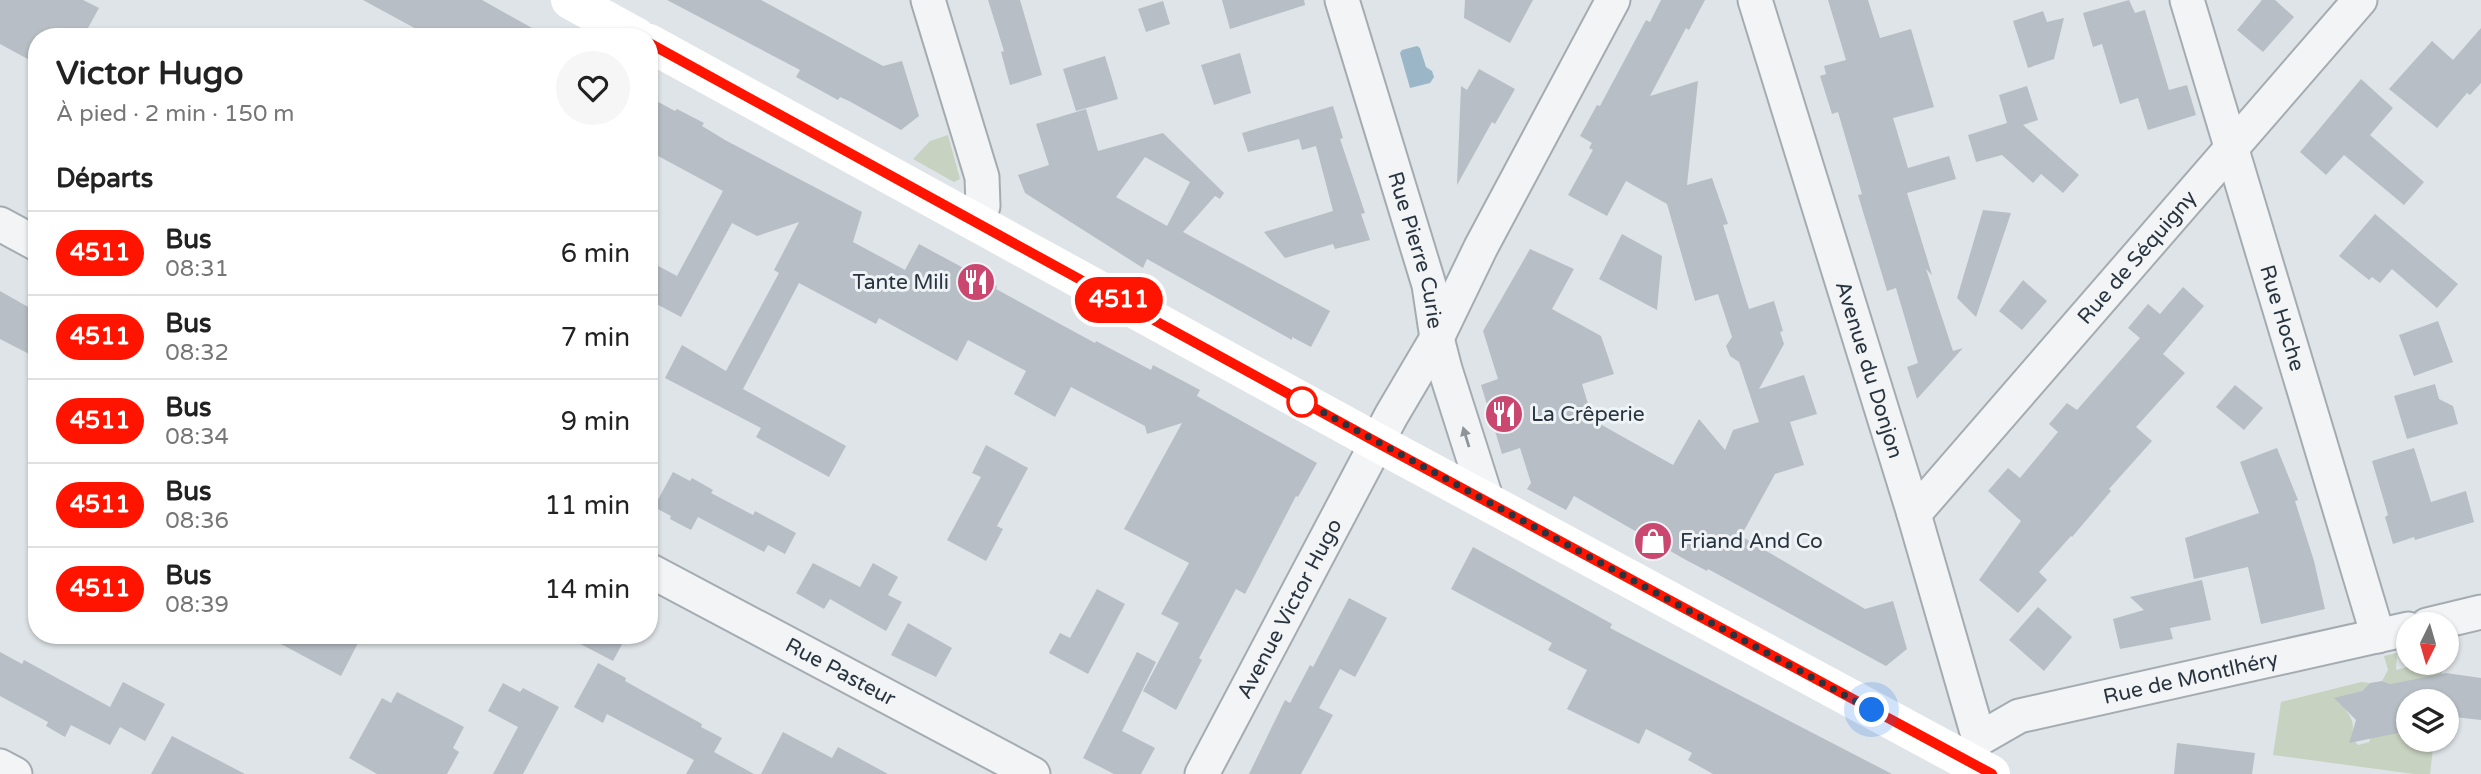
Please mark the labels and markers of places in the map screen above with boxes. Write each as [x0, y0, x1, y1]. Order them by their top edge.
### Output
restaurant icon: Tante Mili [955, 261, 997, 303]
place label: Tante Mili [853, 270, 949, 295]
unlabelled marker [1287, 387, 1317, 417]
restaurant icon: La Crêperie [1483, 393, 1525, 435]
place label: La Crêperie [1531, 402, 1645, 427]
shop icon: Friand And Co [1632, 520, 1674, 562]
place label: Friand And Co [1680, 529, 1823, 554]

